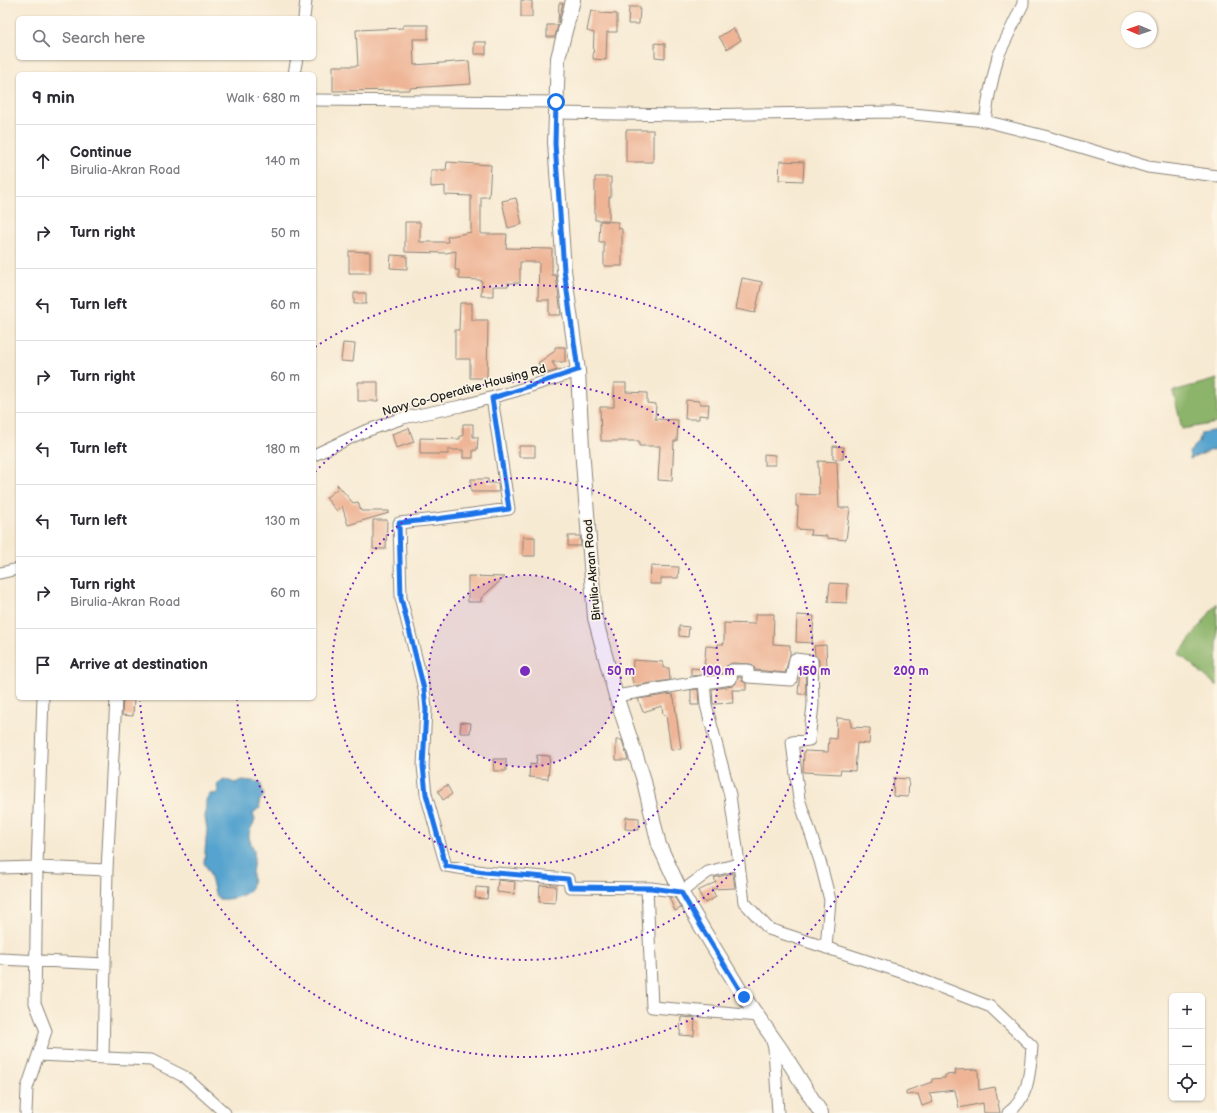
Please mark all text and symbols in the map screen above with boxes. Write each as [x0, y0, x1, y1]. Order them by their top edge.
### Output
north arrow [1121, 12, 1157, 48]
search box [16, 16, 316, 60]
icon: search [30, 27, 52, 49]
text: Search here [62, 29, 145, 48]
text: 9 min [32, 88, 75, 108]
text: Walk · 680 m [226, 90, 300, 106]
route start [547, 93, 565, 111]
text: Continue [70, 143, 132, 162]
icon: ahead [32, 150, 54, 172]
text: 140 m [265, 153, 300, 169]
text: Birulia-Akran Road [70, 162, 180, 178]
icon: right [32, 222, 54, 244]
text: Turn right [70, 223, 135, 242]
text: 50 m [271, 225, 300, 241]
icon: left [32, 294, 54, 316]
text: Turn left [70, 295, 127, 314]
text: 60 m [270, 297, 300, 313]
street label: Navy Co-Operative Housing Rd [381, 361, 548, 420]
icon: right [32, 366, 54, 388]
text: Turn right [70, 367, 135, 386]
text: 60 m [270, 369, 300, 385]
icon: left [32, 438, 54, 460]
text: Turn left [70, 439, 127, 458]
text: 180 m [265, 441, 300, 457]
icon: left [32, 510, 54, 532]
text: Turn left [70, 511, 127, 530]
text: 130 m [265, 513, 300, 529]
street label: Birulia-Akran Road [581, 519, 604, 621]
text: Turn right [70, 575, 135, 594]
icon: right [32, 582, 54, 604]
text: 60 m [270, 585, 300, 601]
text: Birulia-Akran Road [70, 594, 180, 610]
icon: arrive [32, 654, 54, 676]
text: Arrive at destination [70, 655, 208, 674]
centre of rings [518, 664, 532, 678]
text: 50 m [607, 664, 635, 679]
text: 100 m [701, 664, 735, 679]
text: 150 m [798, 664, 830, 679]
text: 200 m [893, 664, 929, 679]
route end [735, 988, 753, 1006]
map controls [1169, 993, 1205, 1101]
button: + [1169, 993, 1205, 1029]
button: − [1169, 1029, 1205, 1065]
button: locate [1169, 1065, 1205, 1101]

